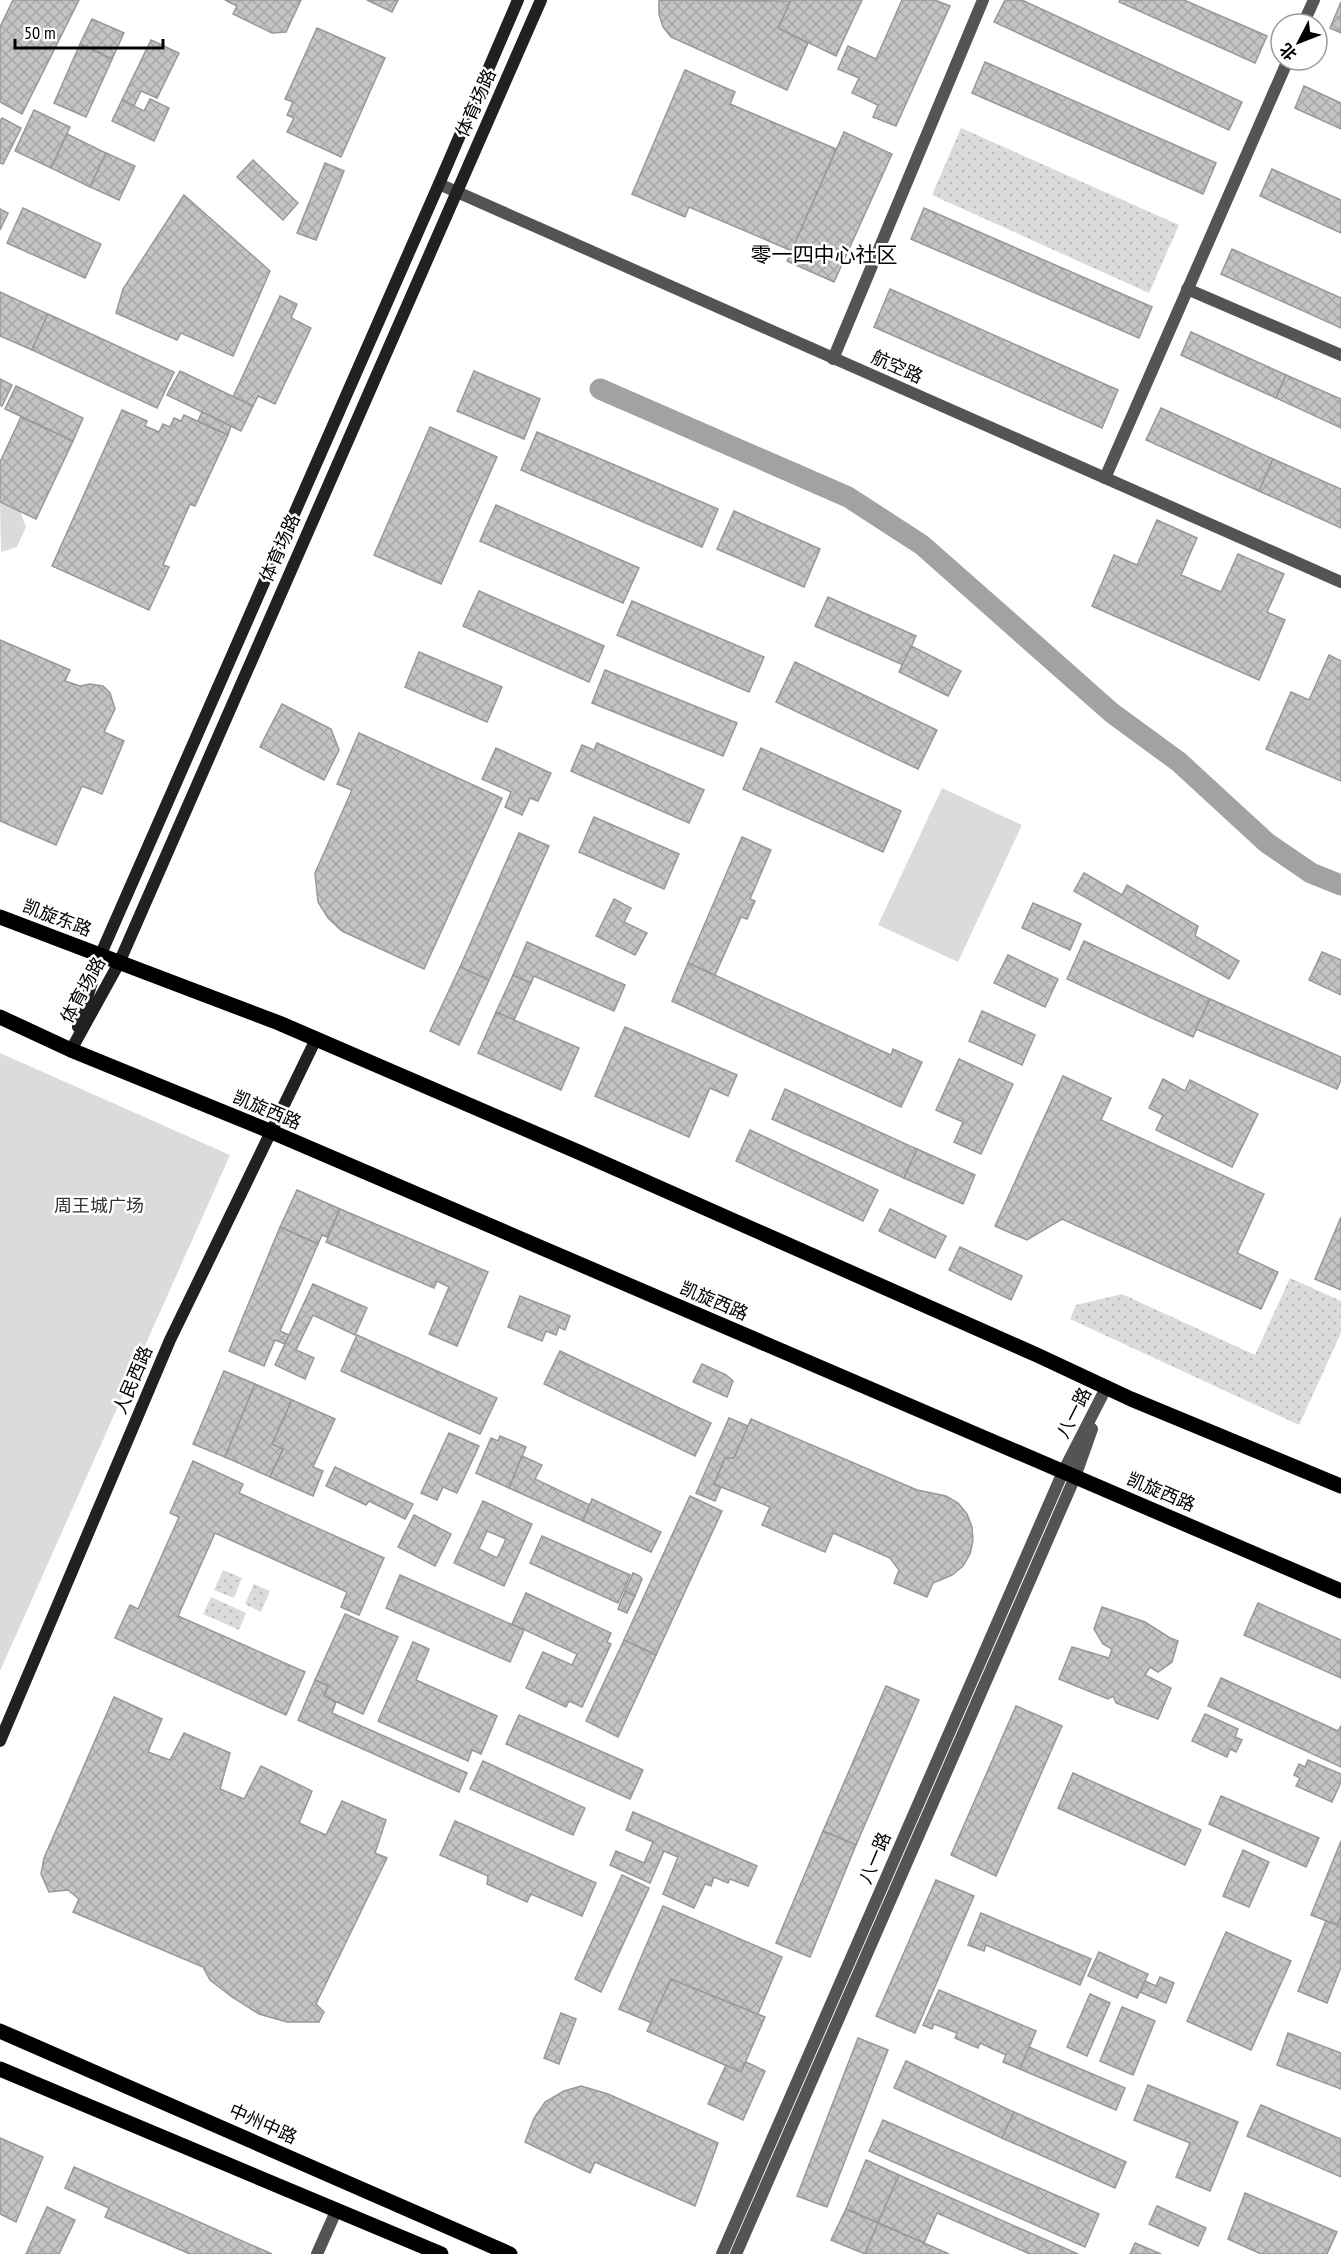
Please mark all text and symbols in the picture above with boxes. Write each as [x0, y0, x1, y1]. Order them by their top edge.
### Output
scale bar [15, 12, 164, 50]
north arrow [1269, 12, 1329, 72]
text: 50 m [24, 21, 56, 44]
text: 北 [1275, 39, 1301, 65]
street label: 体育场路 [450, 65, 501, 140]
district label: 零一四中心社区 [751, 241, 898, 268]
street label: 航空路 [868, 345, 927, 388]
street label: 体育场路 [254, 510, 305, 585]
street label: 凯旋东路 [19, 894, 95, 941]
street label: 体育场路 [55, 953, 110, 1027]
street label: 凯旋西路 [230, 1085, 305, 1134]
park label: 周王城广场 [54, 1194, 144, 1217]
street label: 凯旋西路 [677, 1276, 752, 1325]
street label: 人民西路 [108, 1342, 157, 1417]
street label: 八一路 [1051, 1383, 1096, 1442]
street label: 凯旋西路 [1124, 1467, 1199, 1516]
street label: 八一路 [853, 1828, 896, 1887]
street label: 中州中路 [226, 2098, 301, 2149]

